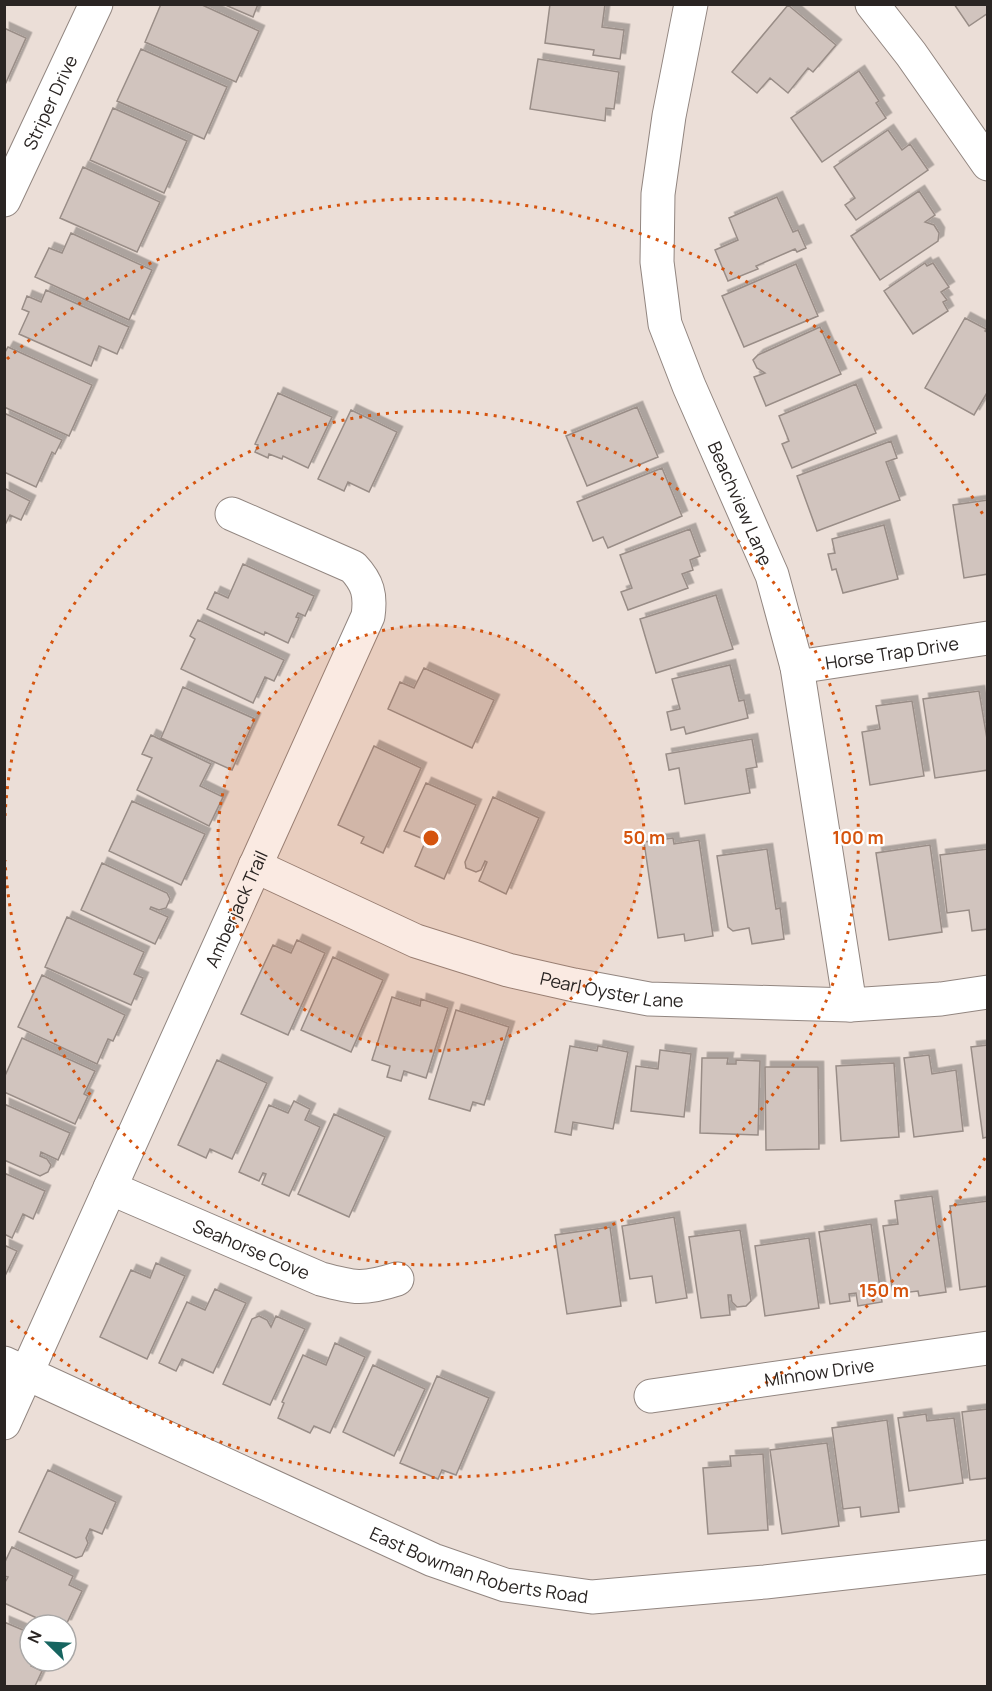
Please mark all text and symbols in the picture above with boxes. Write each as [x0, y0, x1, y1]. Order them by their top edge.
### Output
street label: Striper Drive [17, 51, 83, 154]
street label: Beachview Lane [703, 437, 778, 569]
street label: Horse Trap Drive [823, 631, 960, 675]
text: 50 m [623, 825, 665, 849]
text: 100 m [832, 825, 884, 849]
centre of rings [421, 828, 441, 848]
street label: Amberjack Trail [199, 847, 273, 971]
street label: Pearl Oyster Lane [538, 966, 684, 1012]
street label: Seahorse Cove [189, 1213, 314, 1285]
text: 150 m [859, 1278, 909, 1302]
street label: Minnow Drive [763, 1352, 876, 1392]
street label: East Bowman Roberts Road [366, 1521, 590, 1608]
north arrow [18, 1613, 78, 1673]
text: N [22, 1627, 47, 1647]

